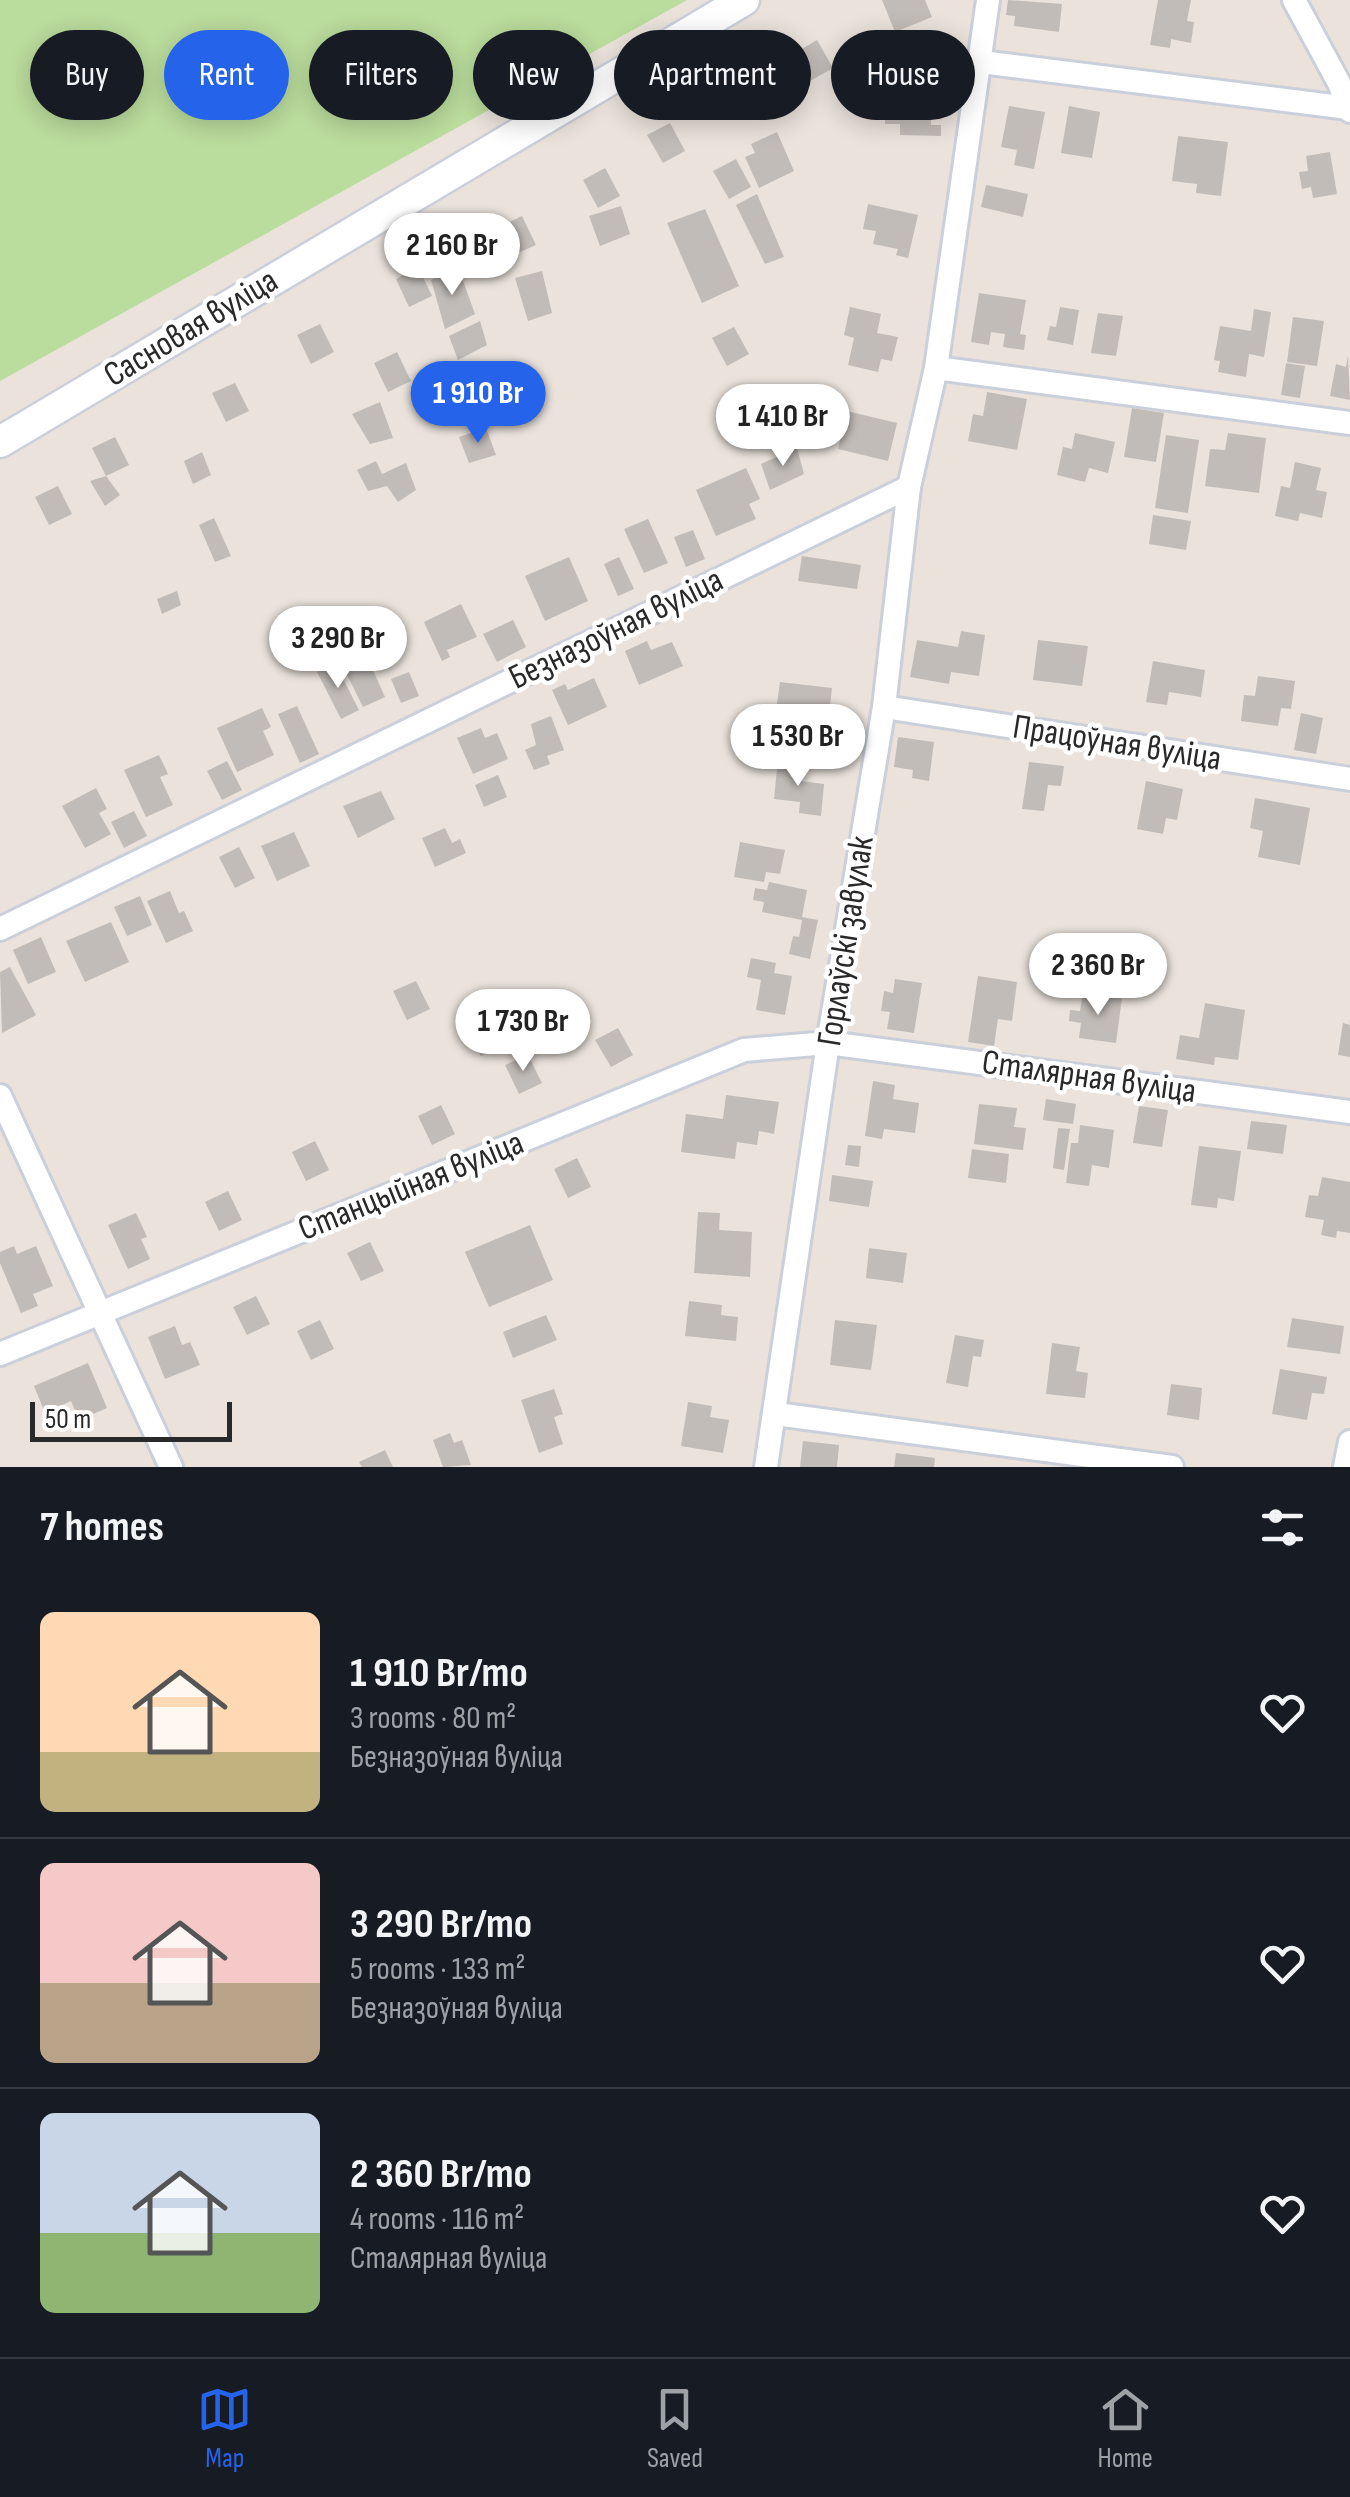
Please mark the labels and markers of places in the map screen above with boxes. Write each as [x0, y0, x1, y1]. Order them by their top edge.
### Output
pin: 2 160 Br [349, 213, 555, 298]
pin: 1 910 Br [375, 361, 581, 446]
pin: 1 410 Br [680, 384, 886, 469]
pin: 3 290 Br [235, 606, 441, 691]
pin: 1 530 Br [695, 704, 901, 789]
pin: 2 360 Br [995, 933, 1201, 1018]
pin: 1 730 Br [420, 989, 626, 1074]

